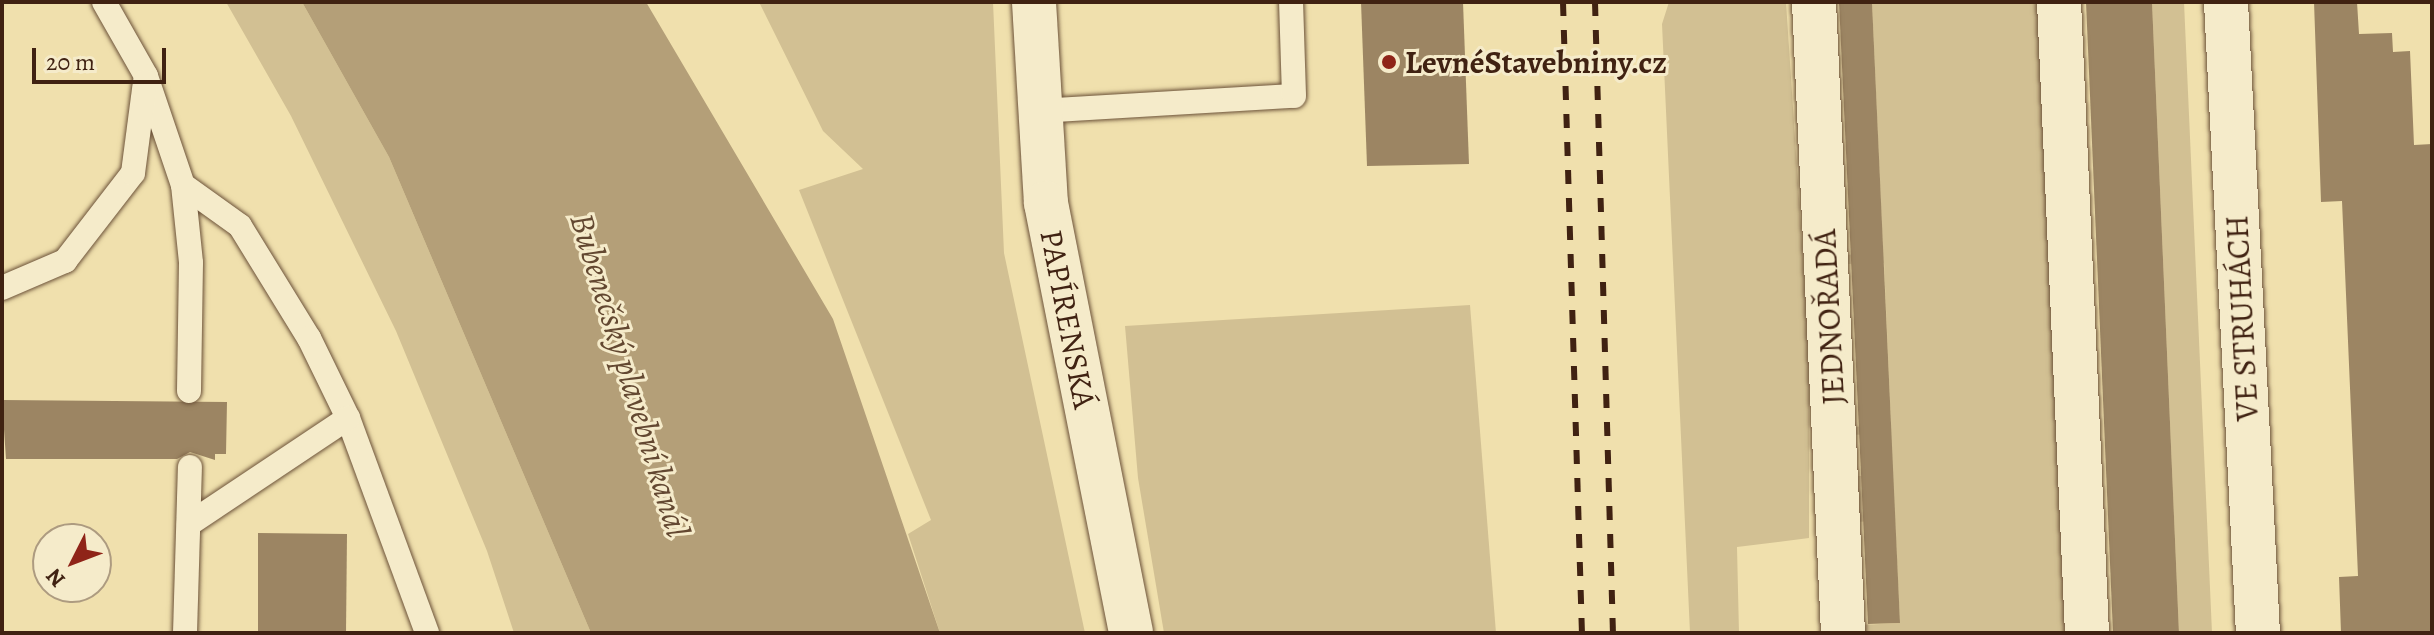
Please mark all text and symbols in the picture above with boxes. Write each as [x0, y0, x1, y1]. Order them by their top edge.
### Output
scale bar [36, 32, 170, 82]
place label: LevnéStavebniny.cz [1405, 43, 1667, 81]
text: 20 m [46, 46, 95, 78]
marker: LevnéStavebniny.cz [1380, 53, 1398, 71]
water label: Bubenečský plavební kanál [561, 208, 699, 542]
street label: VE STRUHÁCH [2217, 214, 2267, 422]
street label: PAPÍRENSKÁ [1032, 226, 1104, 412]
street label: JEDNOŘADÁ [1805, 228, 1853, 406]
north arrow [32, 523, 112, 603]
text: N [39, 562, 72, 594]

